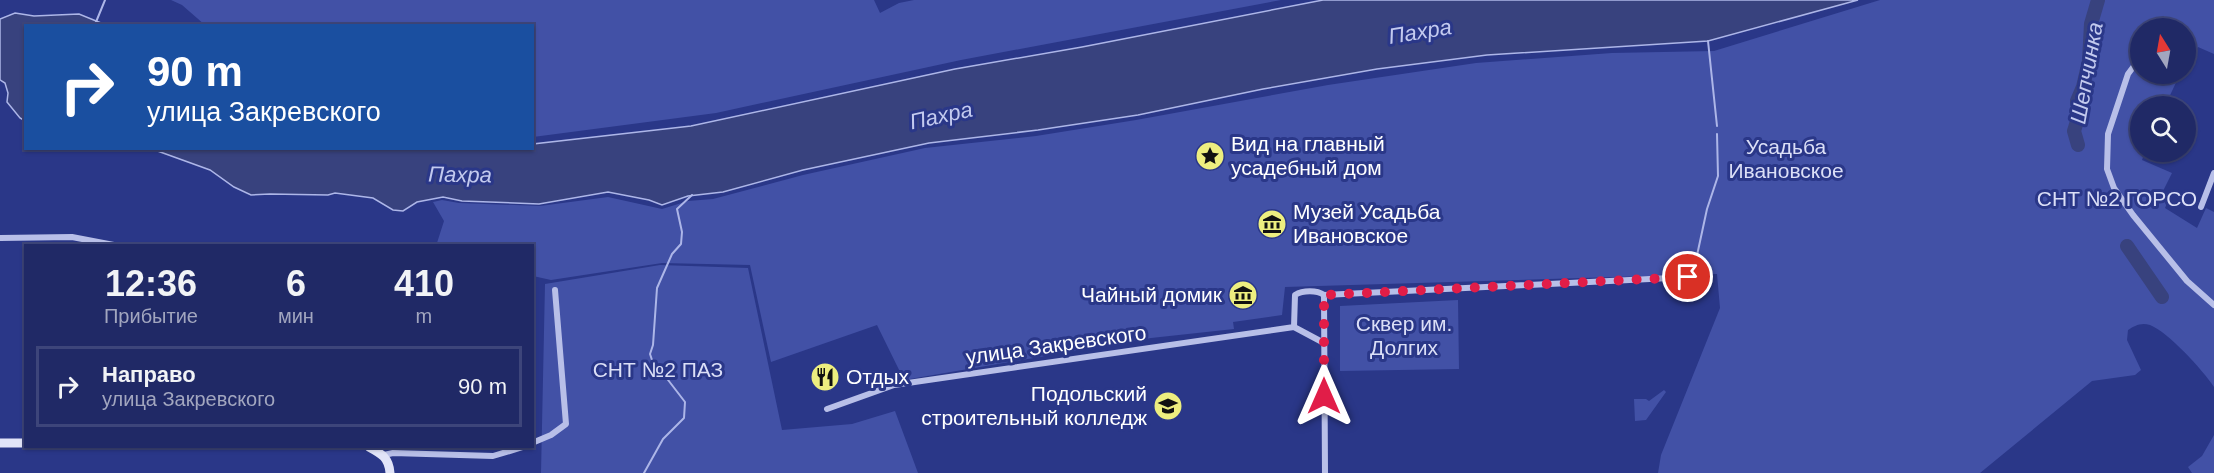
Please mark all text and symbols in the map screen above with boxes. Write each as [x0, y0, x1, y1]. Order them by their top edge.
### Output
water label: Пахра [1387, 14, 1453, 49]
north arrow [2130, 18, 2196, 84]
map controls [2130, 18, 2196, 162]
water label: Шепчинка [2065, 20, 2108, 126]
icon: right [48, 48, 126, 126]
text: 90 m [147, 48, 243, 95]
button: search [2130, 96, 2196, 162]
text: улица Закревского [147, 97, 381, 127]
water label: Пахра [907, 97, 975, 134]
place label: Вид на главный усадебный дом [1231, 132, 1385, 179]
park label: Усадьба Ивановское [1728, 135, 1844, 182]
place icon: Вид на главный усадебный дом [1194, 140, 1226, 172]
water label: Пахра [428, 161, 492, 188]
park label: СНТ №2 ГОРСО [2037, 187, 2197, 210]
place label: Музей Усадьба Ивановское [1293, 200, 1441, 247]
museum icon: Музей Усадьба Ивановское [1256, 208, 1288, 240]
pin [1662, 251, 1713, 302]
icon: arrive [1671, 260, 1704, 293]
text: 12:36 [105, 263, 197, 304]
text: 6 [286, 263, 306, 304]
text: 410 [394, 263, 454, 304]
museum icon: Чайный домик [1227, 279, 1259, 311]
place label: Чайный домик [1081, 283, 1223, 306]
text: Прибытие [104, 305, 198, 327]
text: мин [278, 305, 314, 327]
text: m [416, 305, 432, 327]
park label: Сквер им. Долгих [1356, 312, 1452, 359]
street label: улица Закревского [964, 320, 1148, 369]
park label: СНТ №2 ПАЗ [593, 358, 723, 381]
restaurant icon: Отдых [809, 361, 841, 393]
text: Направо [102, 362, 196, 387]
position arrow [1292, 364, 1356, 428]
place label: Отдых [846, 365, 910, 388]
icon: right [51, 370, 84, 403]
text: 90 m [458, 374, 507, 399]
place label: Подольский строительный колледж [921, 382, 1147, 429]
text: улица Закревского [102, 388, 275, 410]
school or university icon: Подольский строительный колледж [1152, 390, 1184, 422]

